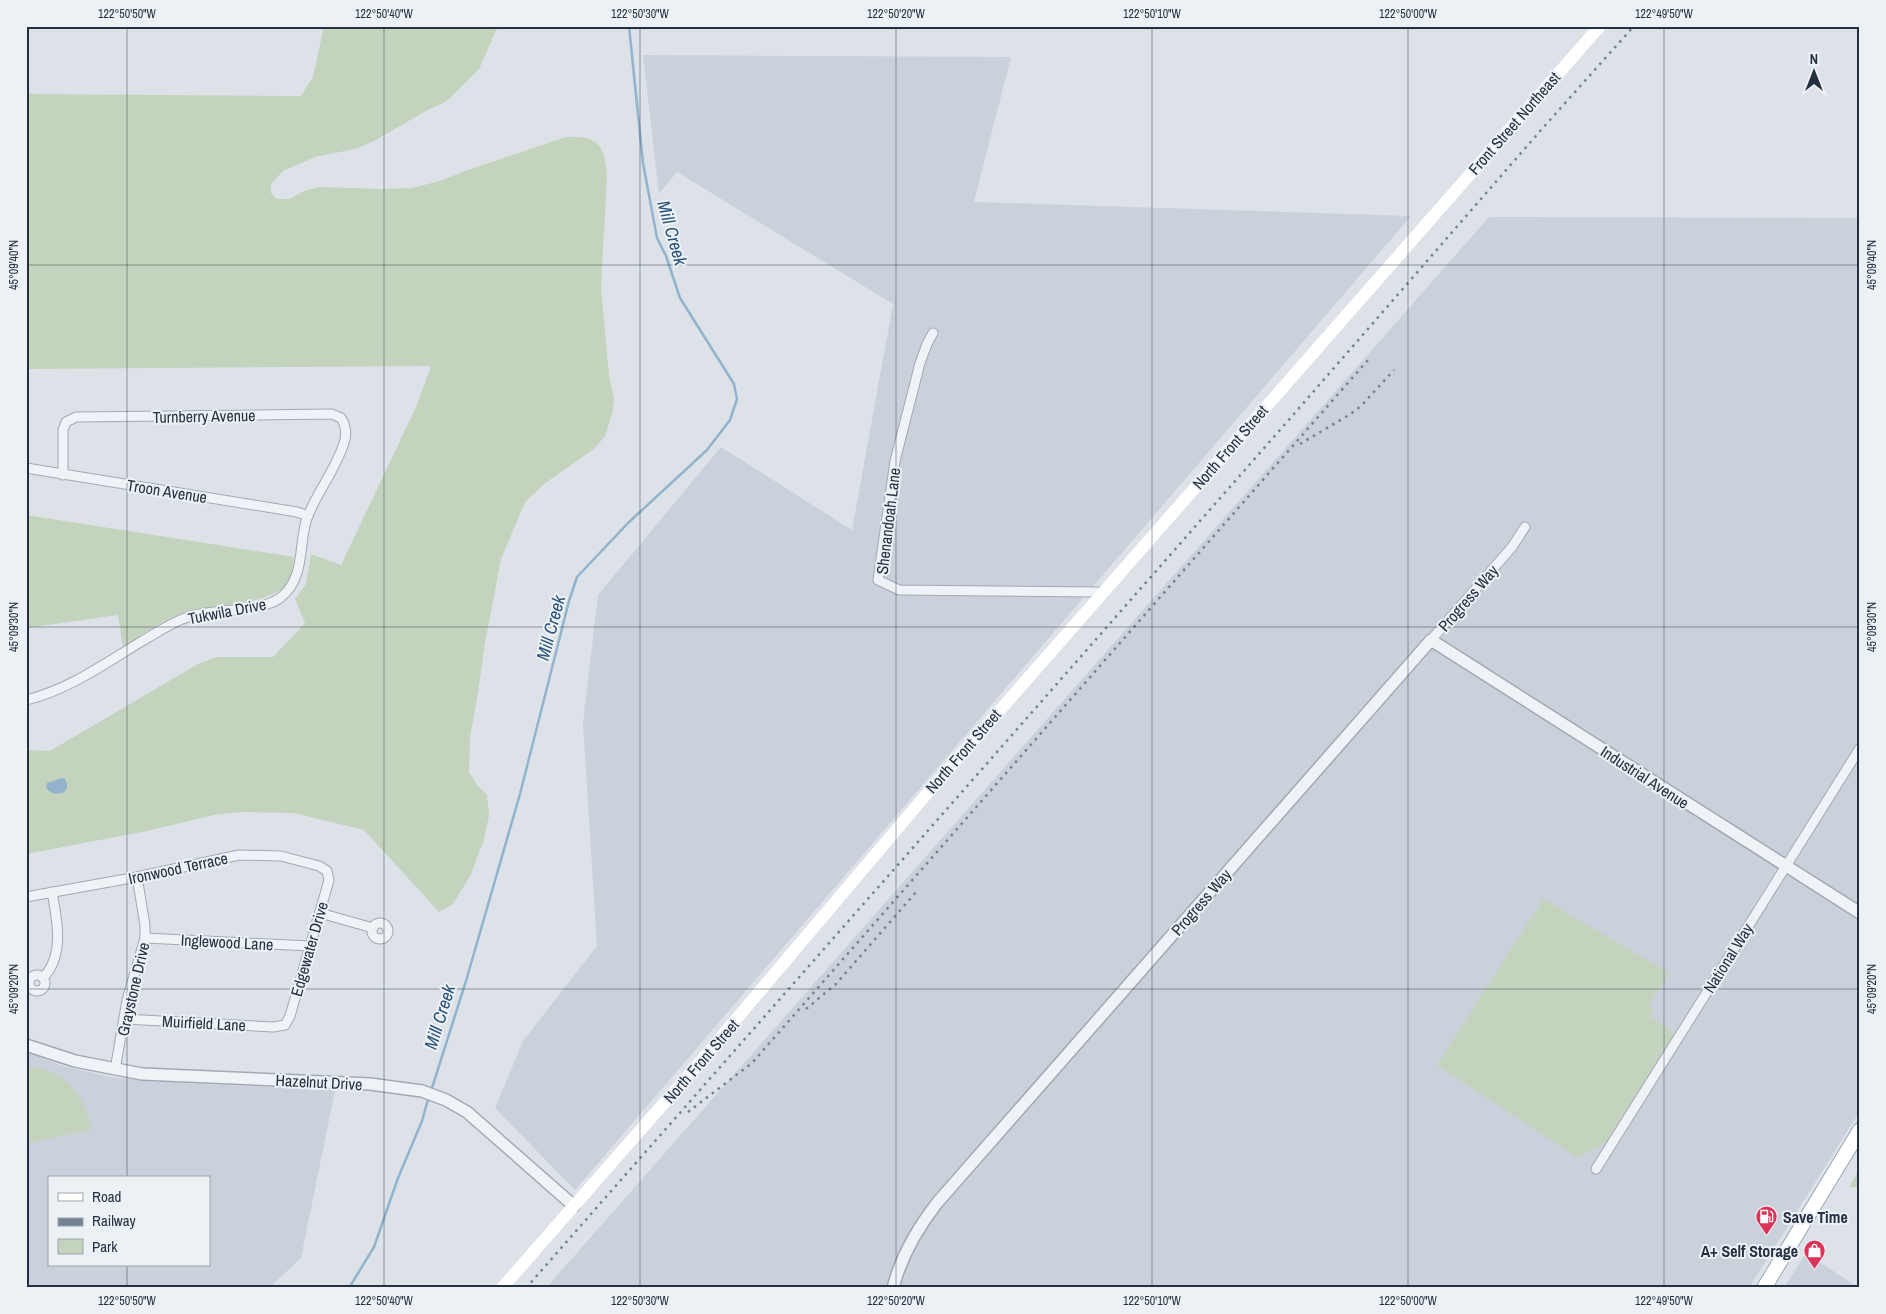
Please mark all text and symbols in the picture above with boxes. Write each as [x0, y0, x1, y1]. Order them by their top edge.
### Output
text: 122°50'50"W [98, 6, 157, 22]
text: 122°50'40"W [355, 6, 414, 22]
text: 122°50'30"W [611, 6, 670, 22]
text: 122°50'20"W [867, 6, 926, 22]
text: 122°50'10"W [1123, 6, 1182, 22]
text: 122°50'00"W [1379, 6, 1438, 22]
text: 122°49'50"W [1635, 6, 1694, 22]
north arrow [1788, 48, 1838, 98]
text: N [1810, 50, 1818, 68]
street label: Front Street Northeast [1463, 67, 1565, 179]
water label: Mill Creek [651, 197, 694, 269]
text: 45°09'40"N [6, 240, 22, 290]
text: 45°09'40"N [1864, 240, 1880, 290]
street label: North Front Street [1187, 400, 1273, 494]
street label: Turnberry Avenue [152, 404, 256, 428]
street label: Shenandoah Lane [871, 466, 905, 576]
street label: Troon Avenue [125, 474, 209, 508]
street label: Progress Way [1433, 560, 1503, 636]
water label: Mill Creek [530, 592, 571, 663]
street label: Tukwila Drive [186, 593, 268, 629]
text: 45°09'30"N [6, 602, 22, 652]
text: 45°09'30"N [1864, 602, 1880, 652]
street label: North Front Street [920, 704, 1006, 798]
street label: Industrial Avenue [1597, 740, 1693, 814]
street label: Ironwood Terrace [126, 847, 230, 889]
street label: Progress Way [1166, 864, 1236, 940]
street label: Edgewater Drive [285, 899, 333, 999]
street label: National Way [1698, 919, 1758, 997]
street label: Inglewood Lane [180, 929, 274, 955]
street label: Graystone Drive [112, 940, 154, 1038]
text: 45°09'20"N [6, 964, 22, 1014]
text: 45°09'20"N [1864, 964, 1880, 1014]
water label: Mill Creek [418, 981, 461, 1052]
street label: Muirfield Lane [162, 1010, 246, 1036]
street label: North Front Street [658, 1014, 744, 1108]
street label: Hazelnut Drive [275, 1069, 363, 1095]
legend [48, 1176, 210, 1266]
text: Road [92, 1186, 121, 1207]
fuel station icon: Save Time [1755, 1205, 1779, 1236]
place label: Save Time [1783, 1206, 1848, 1228]
text: Railway [92, 1210, 137, 1231]
text: Park [92, 1236, 118, 1257]
shop icon: A+ Self Storage [1802, 1239, 1826, 1270]
place label: A+ Self Storage [1701, 1240, 1798, 1262]
text: 122°50'50"W [98, 1293, 157, 1309]
text: 122°50'40"W [355, 1293, 414, 1309]
text: 122°50'30"W [611, 1293, 670, 1309]
text: 122°50'20"W [867, 1293, 926, 1309]
text: 122°50'10"W [1123, 1293, 1182, 1309]
text: 122°50'00"W [1379, 1293, 1438, 1309]
text: 122°49'50"W [1635, 1293, 1694, 1309]

